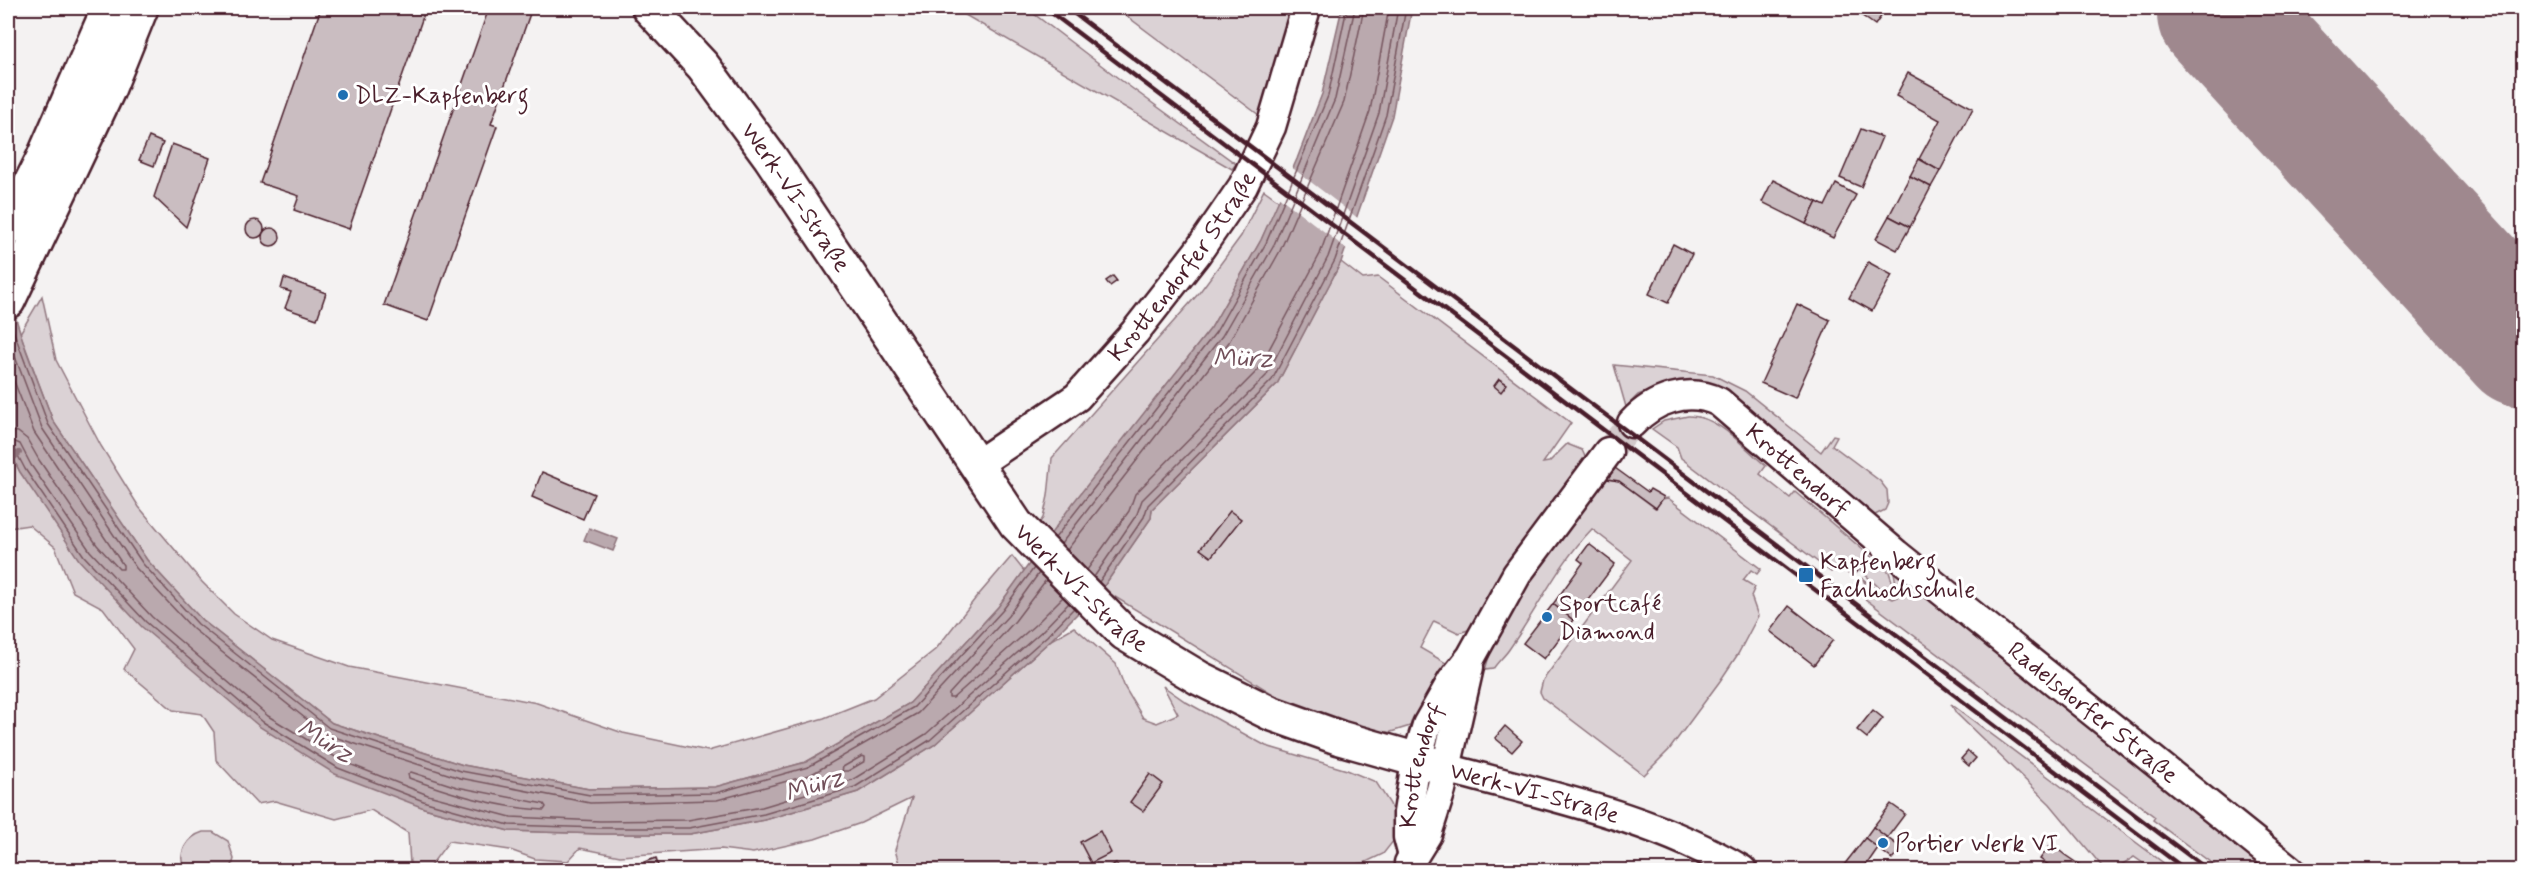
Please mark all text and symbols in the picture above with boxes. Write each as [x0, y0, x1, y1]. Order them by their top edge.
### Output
place label: DLZ-Kapfenberg [355, 81, 529, 115]
marker: DLZ-Kapfenberg [336, 88, 350, 102]
street label: Werk-VI-Straße [733, 117, 857, 279]
street label: Krottendorfer Straße [1102, 167, 1265, 369]
water label: Mürz [1213, 342, 1273, 376]
street label: Krottendorf [1738, 417, 1856, 524]
street label: Werk-VI-Straße [1007, 517, 1153, 661]
place label: Kapfenberg Fachhochschule [1820, 547, 1975, 606]
marker: Kapfenberg Fachhochschule [1797, 566, 1815, 584]
place label: Sportcafé Diamond [1559, 589, 1661, 648]
marker: Sportcafé Diamond [1540, 610, 1554, 624]
street label: Radelsdorfer Straße [2001, 635, 2184, 791]
street label: Krottendorf [1394, 698, 1453, 828]
water label: Mürz [290, 712, 360, 772]
street label: Werk-VI-Straße [1446, 756, 1623, 832]
water label: Mürz [781, 760, 849, 811]
place label: Portier Werk VI [1895, 829, 2059, 860]
marker: Portier Werk VI [1876, 836, 1890, 850]

